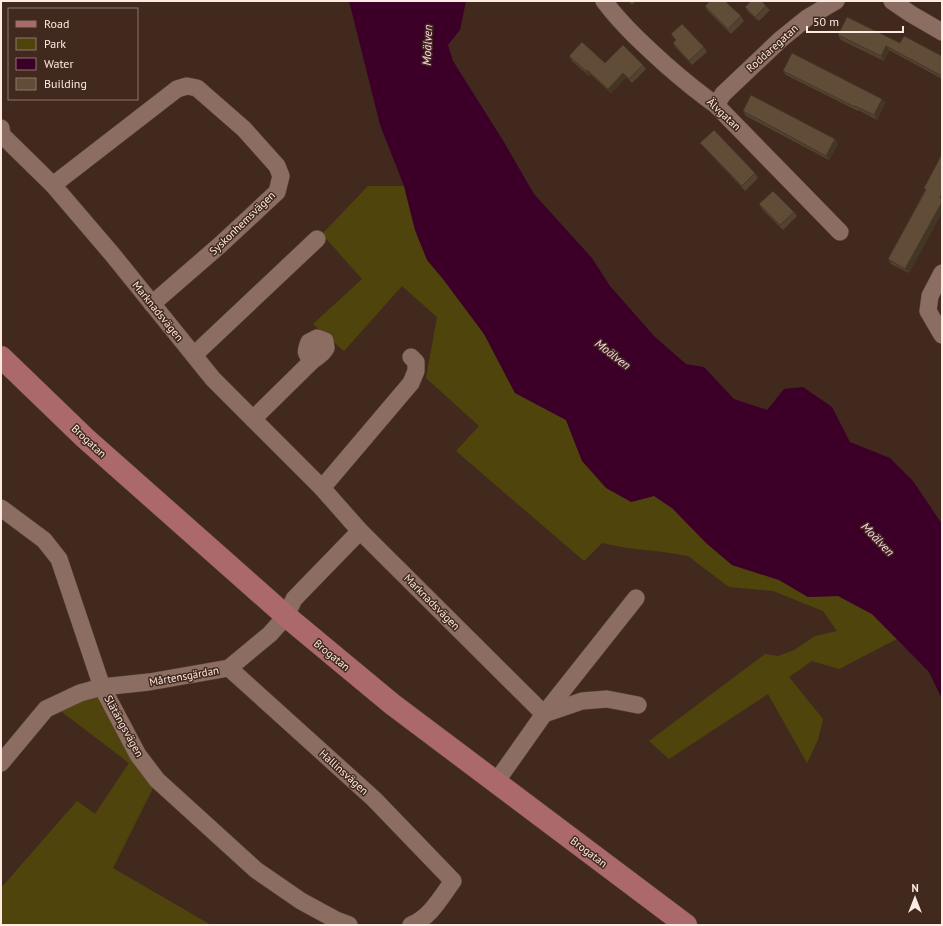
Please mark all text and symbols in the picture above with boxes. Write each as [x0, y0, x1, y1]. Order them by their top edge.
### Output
legend [8, 8, 138, 100]
scale bar [807, 8, 903, 34]
text: 50 m [813, 14, 839, 29]
text: Road [44, 16, 69, 31]
street label: Roddaregatan [743, 21, 801, 75]
water label: Moälven [419, 24, 435, 66]
text: Park [44, 36, 66, 51]
text: Water [44, 56, 74, 71]
text: Building [44, 76, 87, 91]
street label: Älvgatan [704, 95, 744, 133]
street label: Syskonhemsvägen [206, 188, 278, 258]
street label: Marknadsvägen [129, 278, 187, 344]
water label: Moälven [592, 335, 634, 373]
street label: Brogatan [69, 421, 109, 461]
water label: Moälven [858, 519, 898, 559]
street label: Marknadsvägen [401, 571, 463, 633]
street label: Brogatan [311, 636, 353, 674]
street label: Mårtensgärdan [148, 663, 220, 689]
street label: Slätängsvägen [101, 693, 147, 759]
street label: Hallinsvägen [317, 746, 371, 798]
street label: Brogatan [568, 834, 610, 870]
north arrow [895, 878, 935, 918]
text: N [911, 881, 919, 895]

